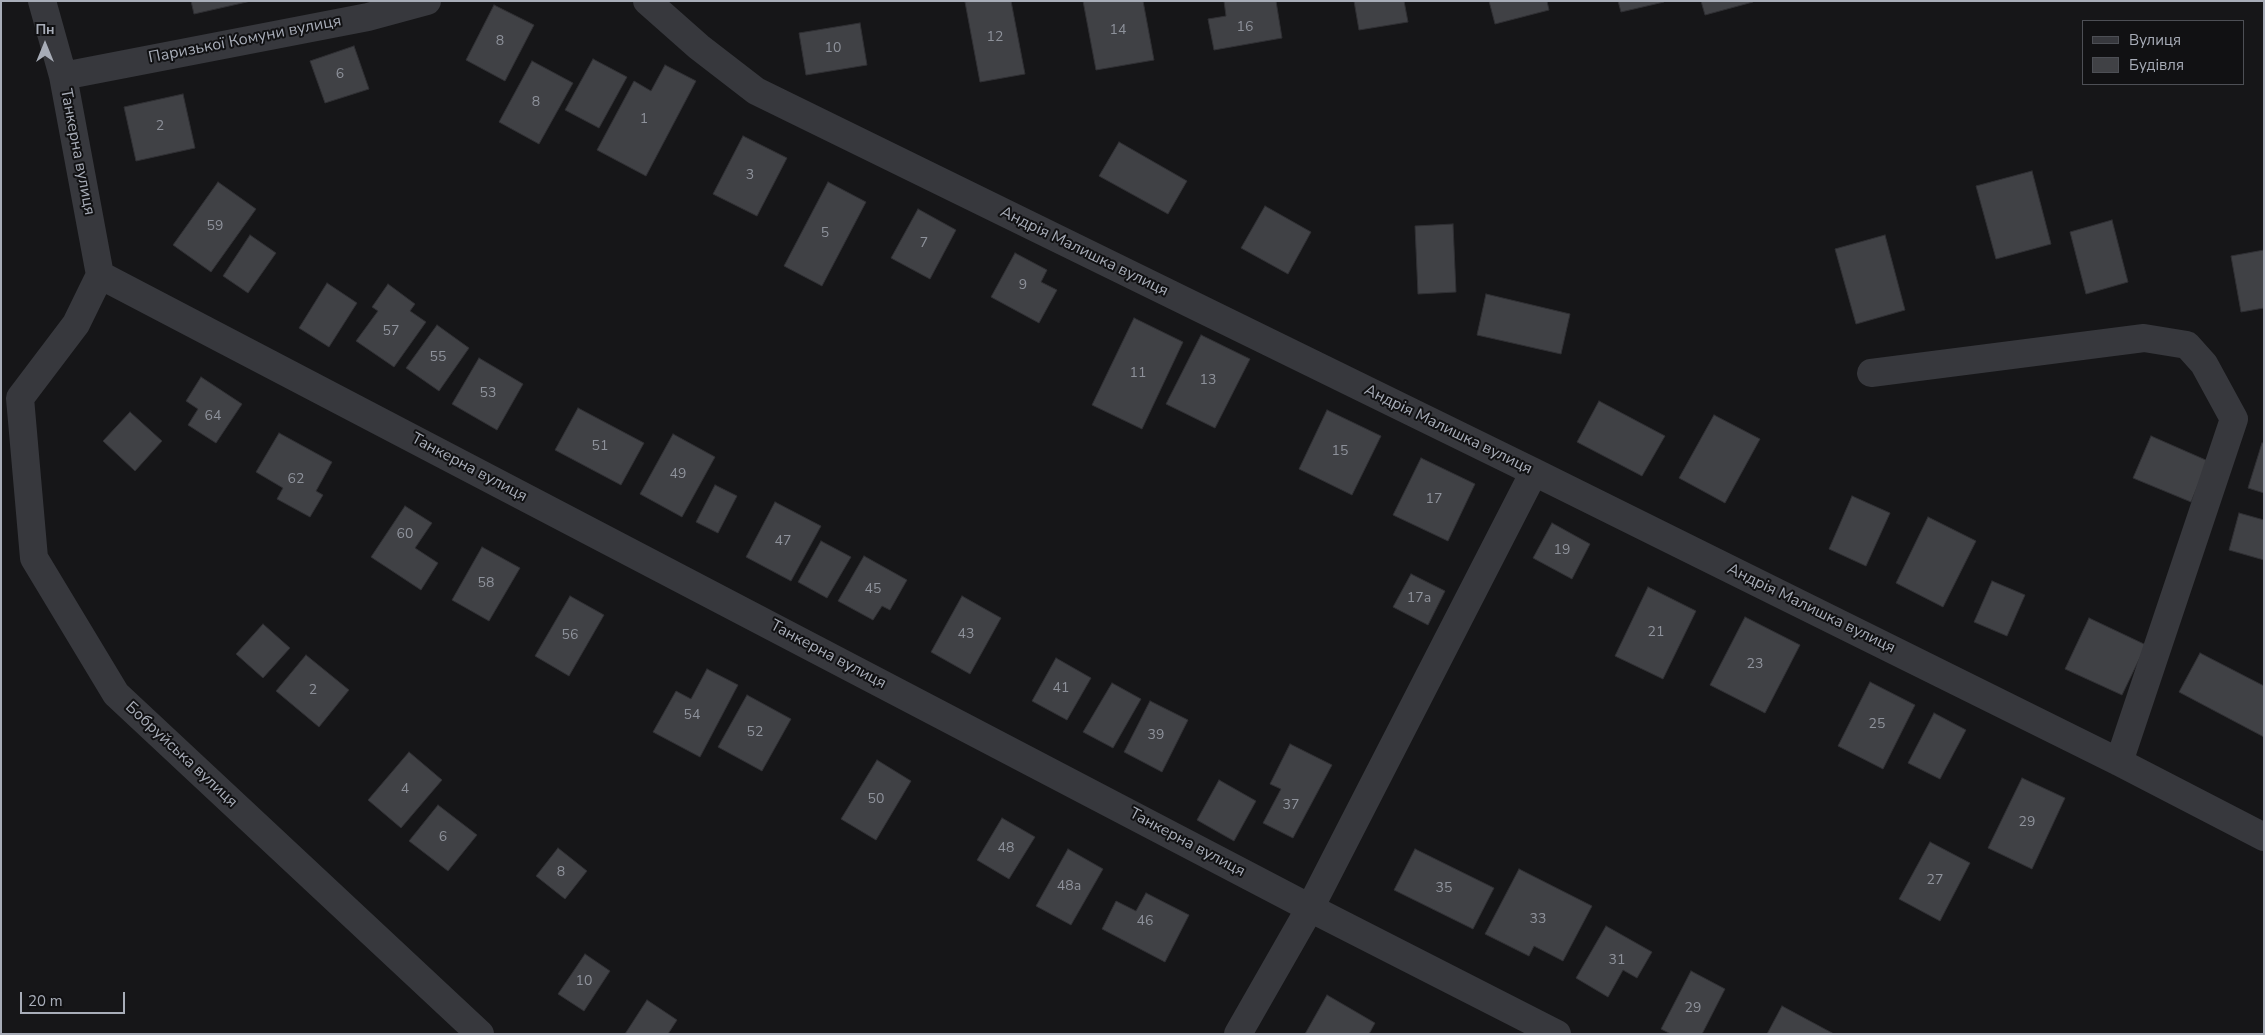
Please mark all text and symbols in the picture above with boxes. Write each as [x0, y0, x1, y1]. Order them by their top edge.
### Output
street label: Паризької Комуни вулиця [147, 12, 343, 68]
north arrow [20, 20, 70, 70]
text: Пн [35, 20, 55, 39]
house number: 16 [1237, 20, 1253, 36]
legend [2082, 20, 2245, 85]
house number: 14 [1110, 23, 1126, 39]
house number: 12 [987, 30, 1003, 46]
text: Вулиця [2129, 30, 2181, 50]
house number: 8 [496, 34, 504, 50]
house number: 10 [825, 41, 841, 57]
text: Будівля [2129, 55, 2184, 75]
house number: 6 [336, 67, 344, 83]
street label: Танкерна вулиця [55, 87, 99, 217]
house number: 8 [532, 95, 540, 111]
house number: 1 [640, 112, 648, 128]
house number: 2 [156, 119, 164, 135]
house number: 3 [746, 168, 754, 184]
street label: Андрія Малишка вулиця [997, 203, 1171, 301]
house number: 59 [207, 219, 223, 235]
house number: 5 [821, 226, 829, 242]
house number: 7 [920, 236, 928, 252]
house number: 9 [1019, 278, 1027, 294]
house number: 57 [383, 324, 399, 340]
house number: 55 [430, 350, 446, 366]
house number: 11 [1130, 366, 1146, 382]
house number: 13 [1200, 373, 1216, 389]
street label: Андрія Малишка вулиця [1361, 381, 1535, 479]
house number: 53 [480, 386, 496, 402]
house number: 64 [205, 409, 221, 425]
street label: Танкерна вулиця [408, 429, 530, 507]
house number: 51 [592, 439, 608, 455]
house number: 15 [1332, 444, 1348, 460]
house number: 49 [670, 467, 686, 483]
house number: 62 [288, 472, 304, 488]
house number: 17 [1426, 492, 1442, 508]
house number: 60 [397, 527, 413, 543]
house number: 47 [775, 534, 791, 550]
house number: 19 [1554, 543, 1570, 559]
street label: Андрія Малишка вулиця [1724, 560, 1898, 658]
house number: 58 [478, 576, 494, 592]
house number: 45 [865, 582, 881, 598]
house number: 17а [1407, 591, 1431, 607]
street label: Танкерна вулиця [767, 616, 889, 694]
house number: 21 [1648, 625, 1664, 641]
house number: 43 [958, 627, 974, 643]
house number: 56 [562, 628, 578, 644]
house number: 23 [1747, 657, 1763, 673]
house number: 41 [1053, 681, 1069, 697]
house number: 2 [309, 683, 317, 699]
street label: Бобруйська вулиця [121, 698, 241, 812]
house number: 54 [684, 708, 700, 724]
house number: 25 [1869, 717, 1885, 733]
house number: 52 [747, 725, 763, 741]
house number: 39 [1148, 728, 1164, 744]
house number: 4 [401, 782, 409, 798]
house number: 50 [868, 792, 884, 808]
house number: 37 [1283, 798, 1299, 814]
street label: Танкерна вулиця [1126, 804, 1248, 882]
house number: 29 [2019, 815, 2035, 831]
house number: 6 [439, 830, 447, 846]
house number: 48 [998, 841, 1014, 857]
house number: 8 [557, 865, 565, 881]
house number: 27 [1927, 873, 1943, 889]
house number: 48а [1057, 879, 1081, 895]
house number: 35 [1436, 881, 1452, 897]
house number: 33 [1530, 912, 1546, 928]
house number: 46 [1137, 914, 1153, 930]
house number: 31 [1609, 953, 1625, 969]
house number: 10 [576, 974, 592, 990]
scale bar [22, 982, 128, 1014]
text: 20 m [28, 991, 63, 1011]
house number: 29 [1685, 1001, 1701, 1017]

